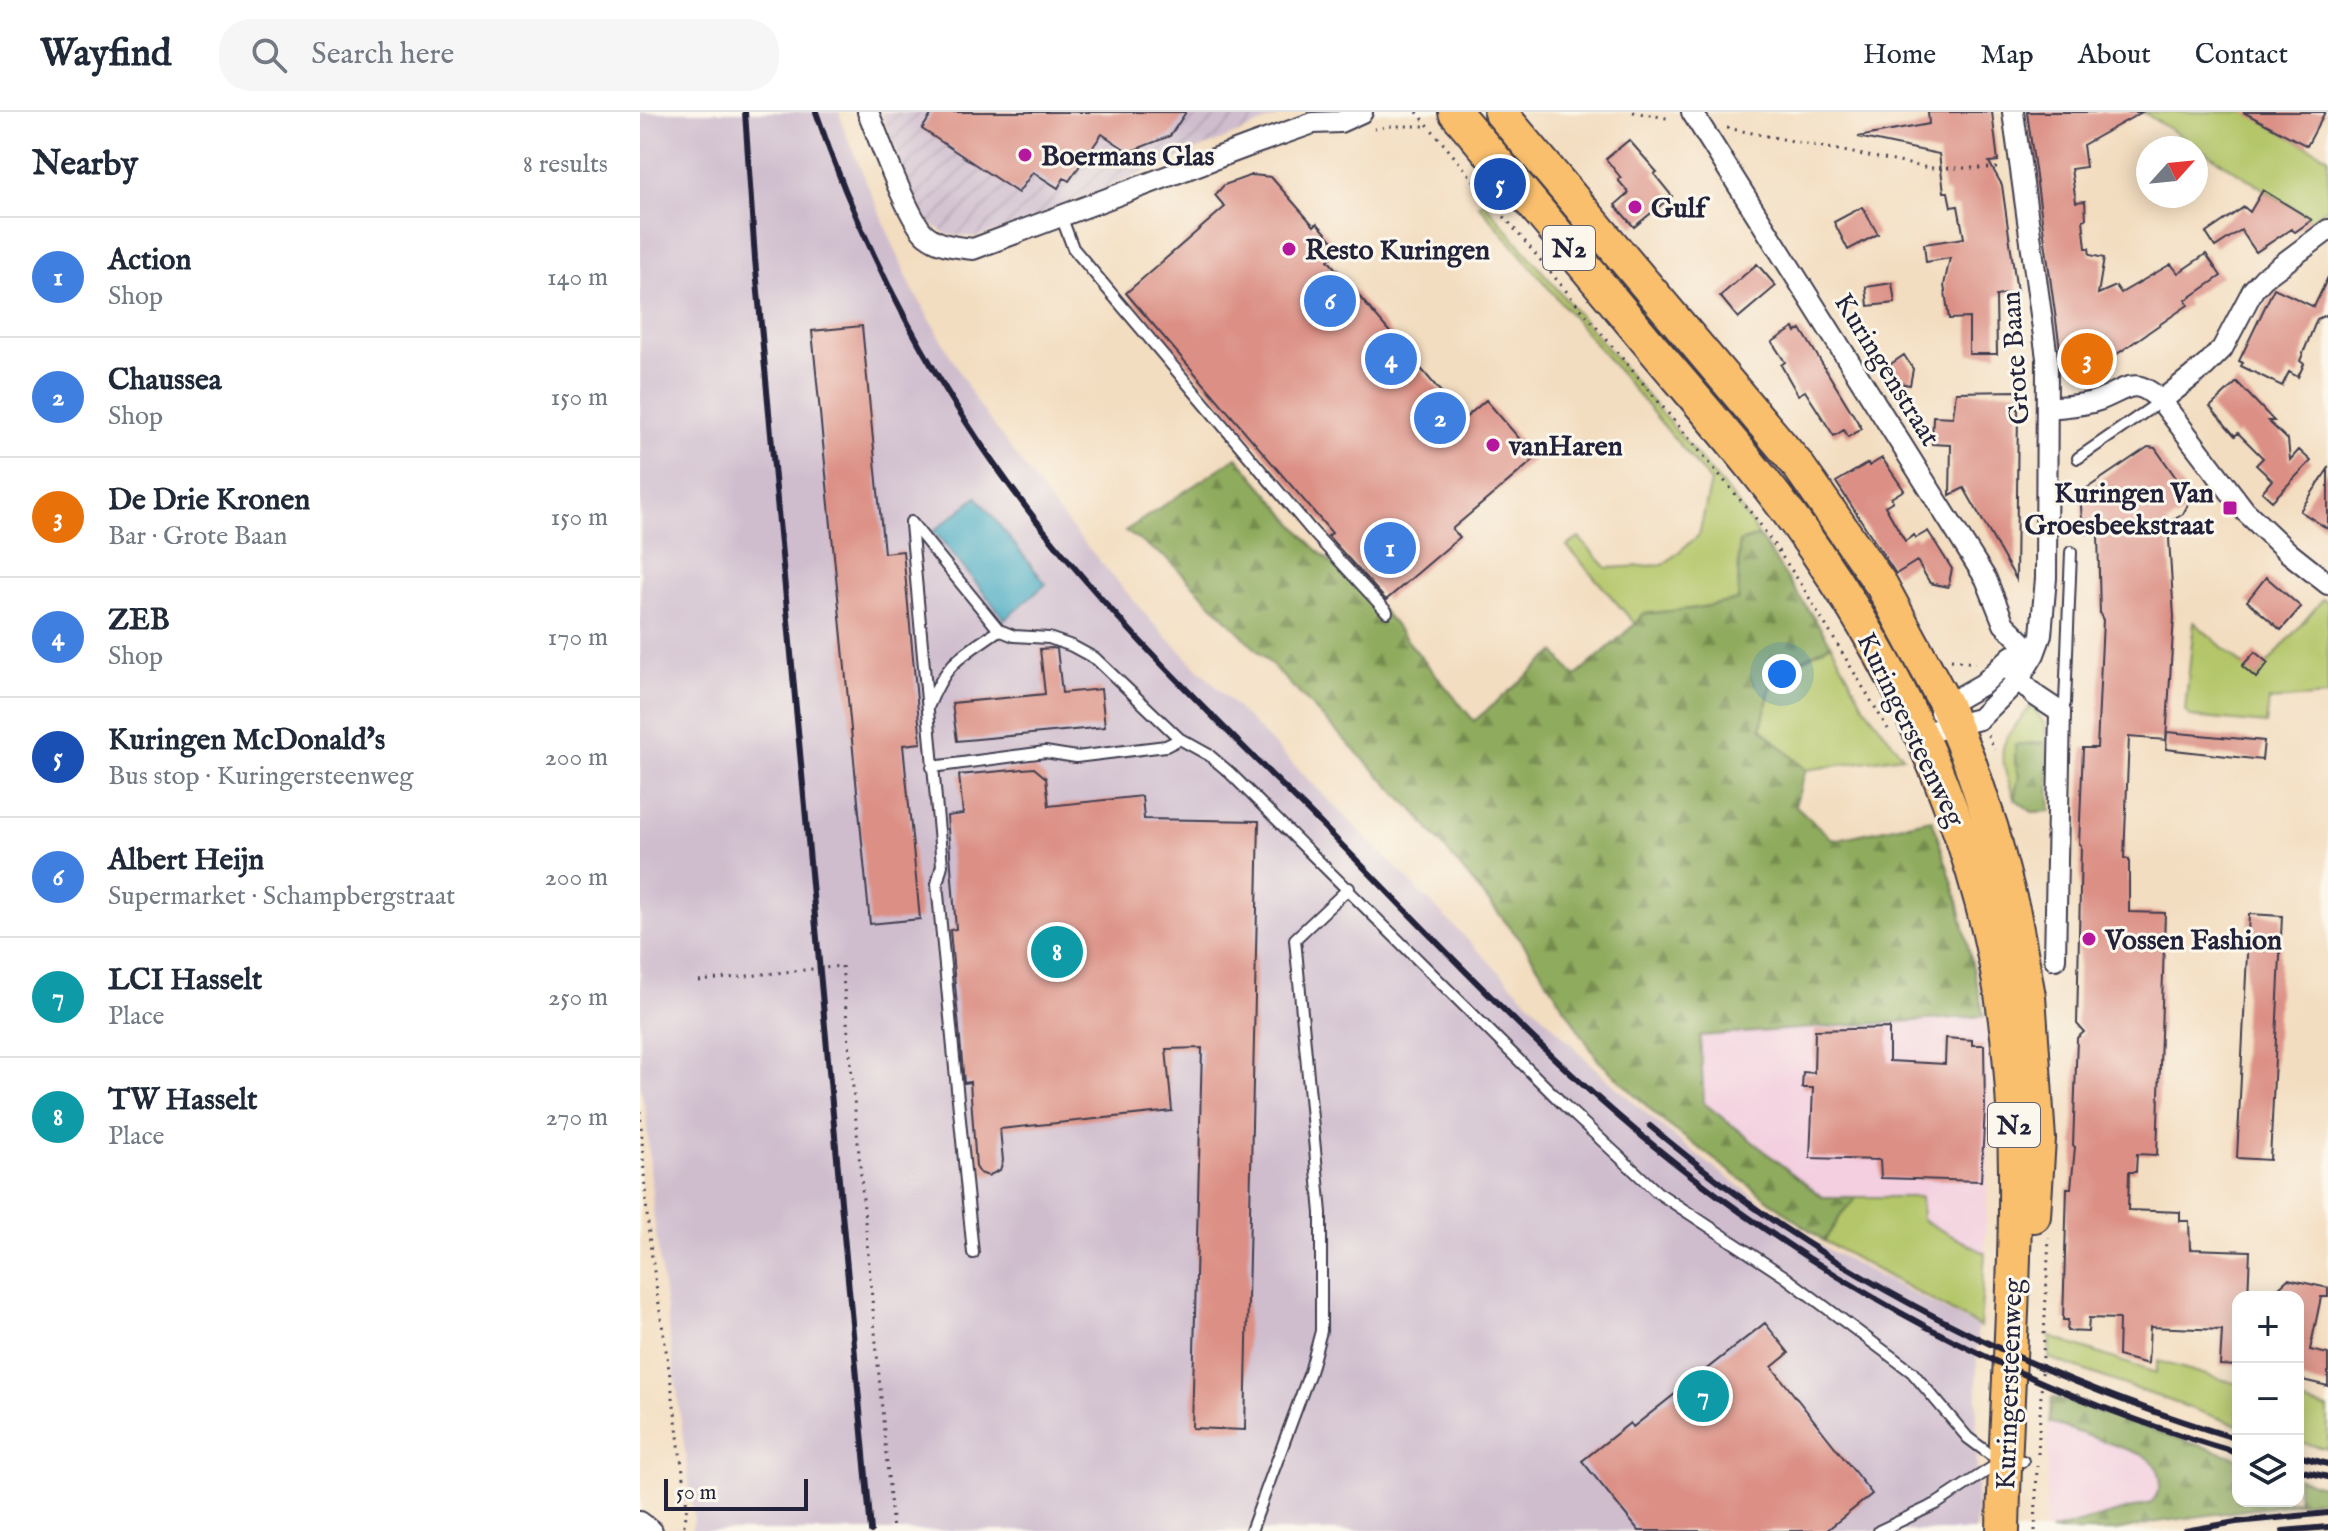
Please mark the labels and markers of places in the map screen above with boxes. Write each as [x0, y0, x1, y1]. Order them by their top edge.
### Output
place label: Boermans Glas [1041, 140, 1214, 175]
marker: Boermans Glas [1016, 146, 1034, 164]
pin: 5 [1474, 154, 1526, 214]
place label: Gulf [1651, 192, 1710, 227]
marker: Gulf [1626, 198, 1644, 216]
place label: Resto Kuringen [1305, 234, 1490, 269]
marker: Resto Kuringen [1280, 240, 1298, 258]
pin: 6 [1304, 271, 1356, 331]
pin: 4 [1365, 329, 1417, 389]
pin: 3 [2061, 329, 2113, 389]
pin: 2 [1414, 388, 1466, 448]
place label: vanHaren [1508, 430, 1623, 465]
marker: vanHaren [1484, 436, 1502, 454]
place label: Kuringen Van Groesbeekstraat [2024, 477, 2214, 544]
marker: Kuringen Van Groesbeekstraat [2221, 499, 2239, 517]
pin: 1 [1364, 518, 1416, 578]
pin: 8 [1031, 922, 1083, 982]
place label: Vossen Fashion [2104, 924, 2282, 959]
marker: Vossen Fashion [2080, 930, 2098, 948]
pin: 7 [1677, 1366, 1729, 1426]

